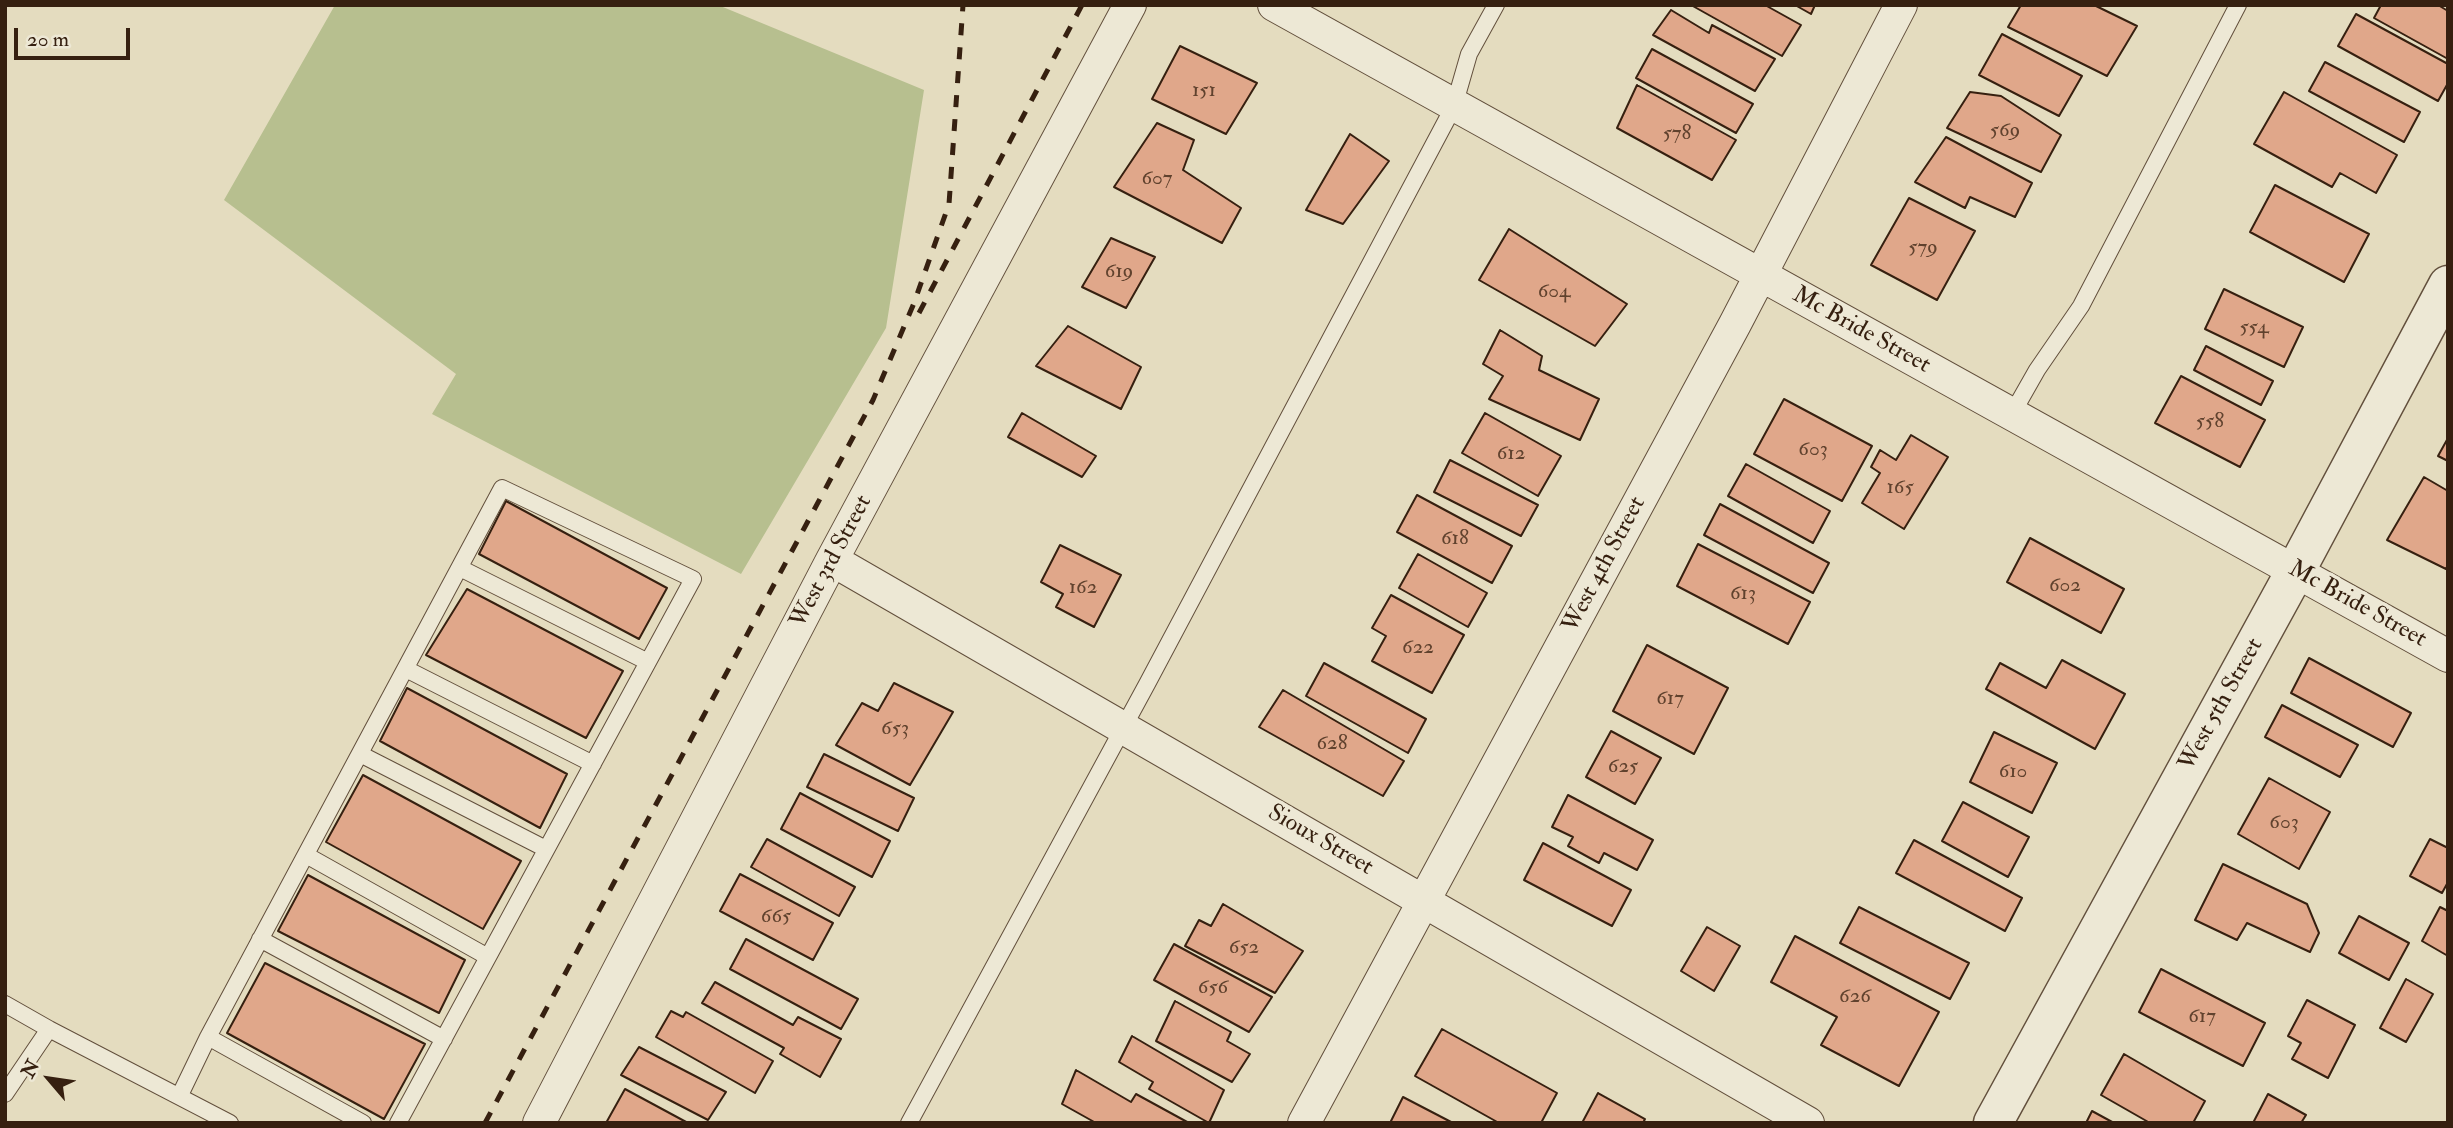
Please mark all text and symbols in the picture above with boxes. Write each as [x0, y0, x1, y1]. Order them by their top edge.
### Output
scale bar [18, 14, 133, 58]
text: 20 m [27, 26, 69, 53]
house number: 151 [1192, 78, 1216, 104]
house number: 569 [1990, 118, 2020, 144]
house number: 578 [1663, 121, 1691, 147]
house number: 607 [1142, 166, 1172, 192]
house number: 579 [1908, 235, 1938, 261]
house number: 619 [1105, 259, 1133, 285]
house number: 604 [1538, 279, 1570, 305]
street label: Mc Bride Street [1787, 281, 1935, 381]
house number: 554 [2239, 315, 2269, 341]
house number: 558 [2196, 409, 2224, 435]
house number: 603 [1798, 437, 1828, 463]
house number: 612 [1497, 441, 1525, 467]
house number: 165 [1886, 475, 1914, 501]
street label: West 3rd Street [785, 491, 879, 633]
street label: West 4th Street [1557, 492, 1653, 638]
house number: 618 [1441, 526, 1469, 552]
street label: Mc Bride Street [2283, 555, 2431, 655]
house number: 602 [2049, 573, 2081, 599]
house number: 162 [1069, 575, 1097, 601]
house number: 613 [1730, 581, 1756, 607]
street label: West 5th Street [2174, 634, 2270, 776]
house number: 622 [1402, 635, 1434, 661]
house number: 617 [1656, 686, 1684, 712]
house number: 653 [881, 716, 909, 742]
house number: 628 [1316, 731, 1348, 757]
house number: 625 [1608, 754, 1638, 780]
house number: 610 [1999, 759, 2027, 785]
street label: Sioux Street [1262, 799, 1378, 883]
house number: 603 [2269, 810, 2299, 836]
house number: 665 [761, 904, 791, 930]
house number: 652 [1229, 935, 1259, 961]
house number: 656 [1198, 975, 1228, 1001]
house number: 626 [1839, 984, 1871, 1010]
house number: 617 [2188, 1004, 2216, 1030]
north arrow [14, 1044, 84, 1114]
text: N [16, 1056, 45, 1082]

